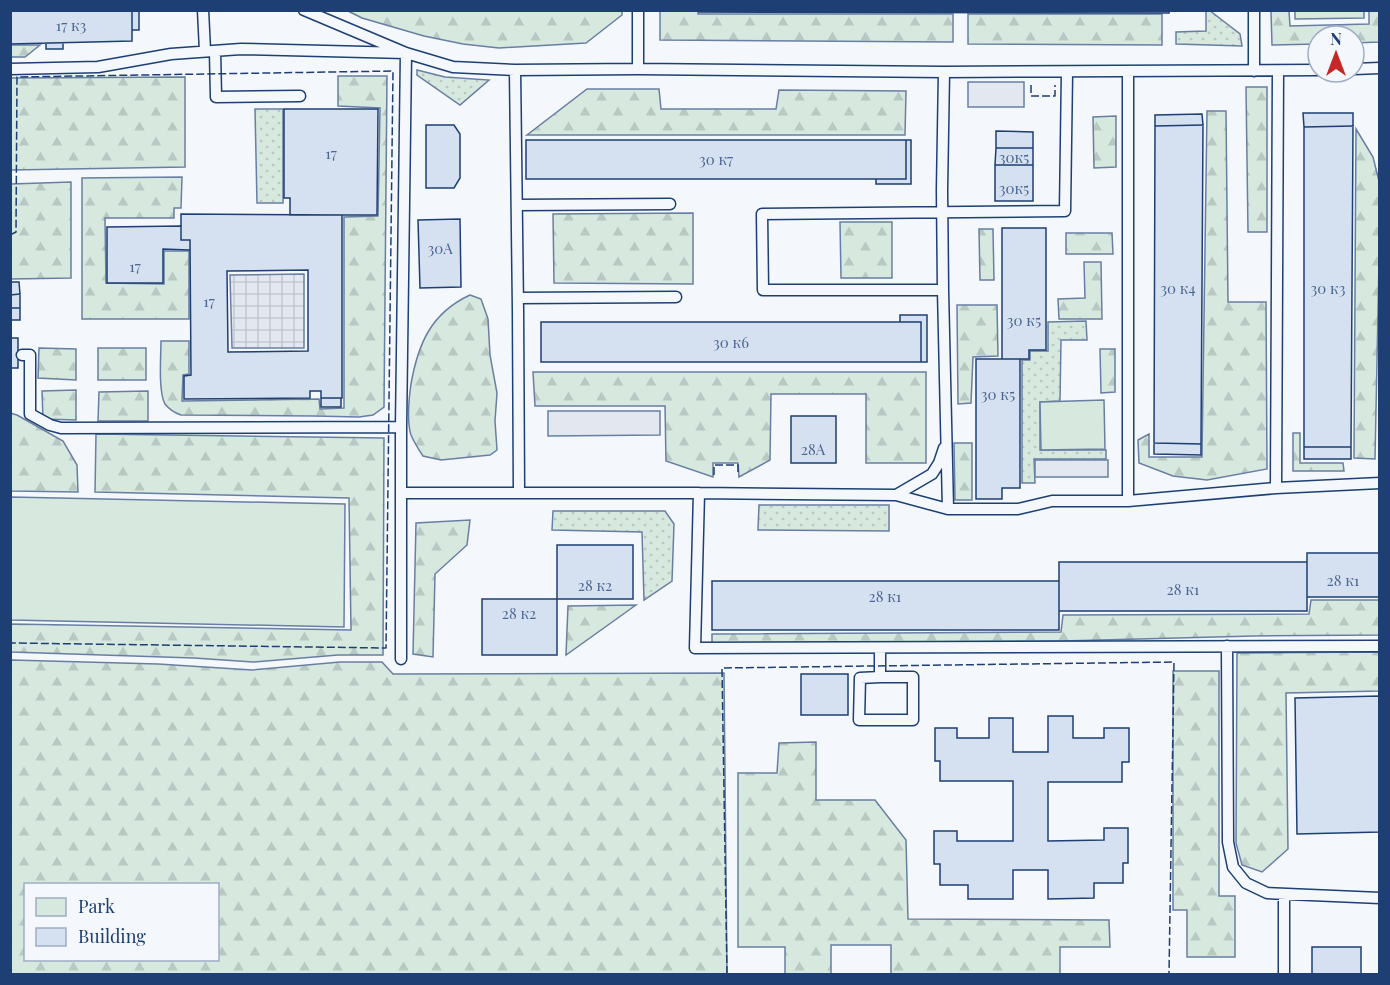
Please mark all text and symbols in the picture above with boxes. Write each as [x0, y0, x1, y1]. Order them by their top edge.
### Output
house number: 17 к3 [56, 15, 87, 35]
north arrow [1306, 24, 1366, 84]
text: N [1330, 28, 1342, 49]
house number: 17 [325, 143, 337, 163]
house number: 30к5 [999, 147, 1029, 167]
house number: 30 к7 [699, 149, 733, 169]
house number: 30к5 [999, 178, 1029, 198]
house number: 30А [427, 238, 453, 258]
house number: 17 [129, 256, 141, 276]
house number: 30 к4 [1160, 278, 1196, 298]
house number: 30 к3 [1311, 278, 1346, 298]
house number: 17 [203, 291, 215, 311]
house number: 30 к5 [1007, 310, 1041, 330]
house number: 30 к6 [713, 332, 749, 352]
house number: 30 к5 [981, 384, 1015, 404]
house number: 28А [801, 439, 826, 459]
house number: 28 к1 [1327, 570, 1360, 590]
house number: 28 к2 [578, 575, 612, 595]
house number: 28 к1 [1167, 579, 1200, 599]
house number: 28 к1 [869, 586, 902, 606]
house number: 28 к2 [502, 603, 536, 623]
legend [24, 883, 219, 961]
text: Park [78, 894, 115, 918]
text: Building [78, 924, 146, 948]

